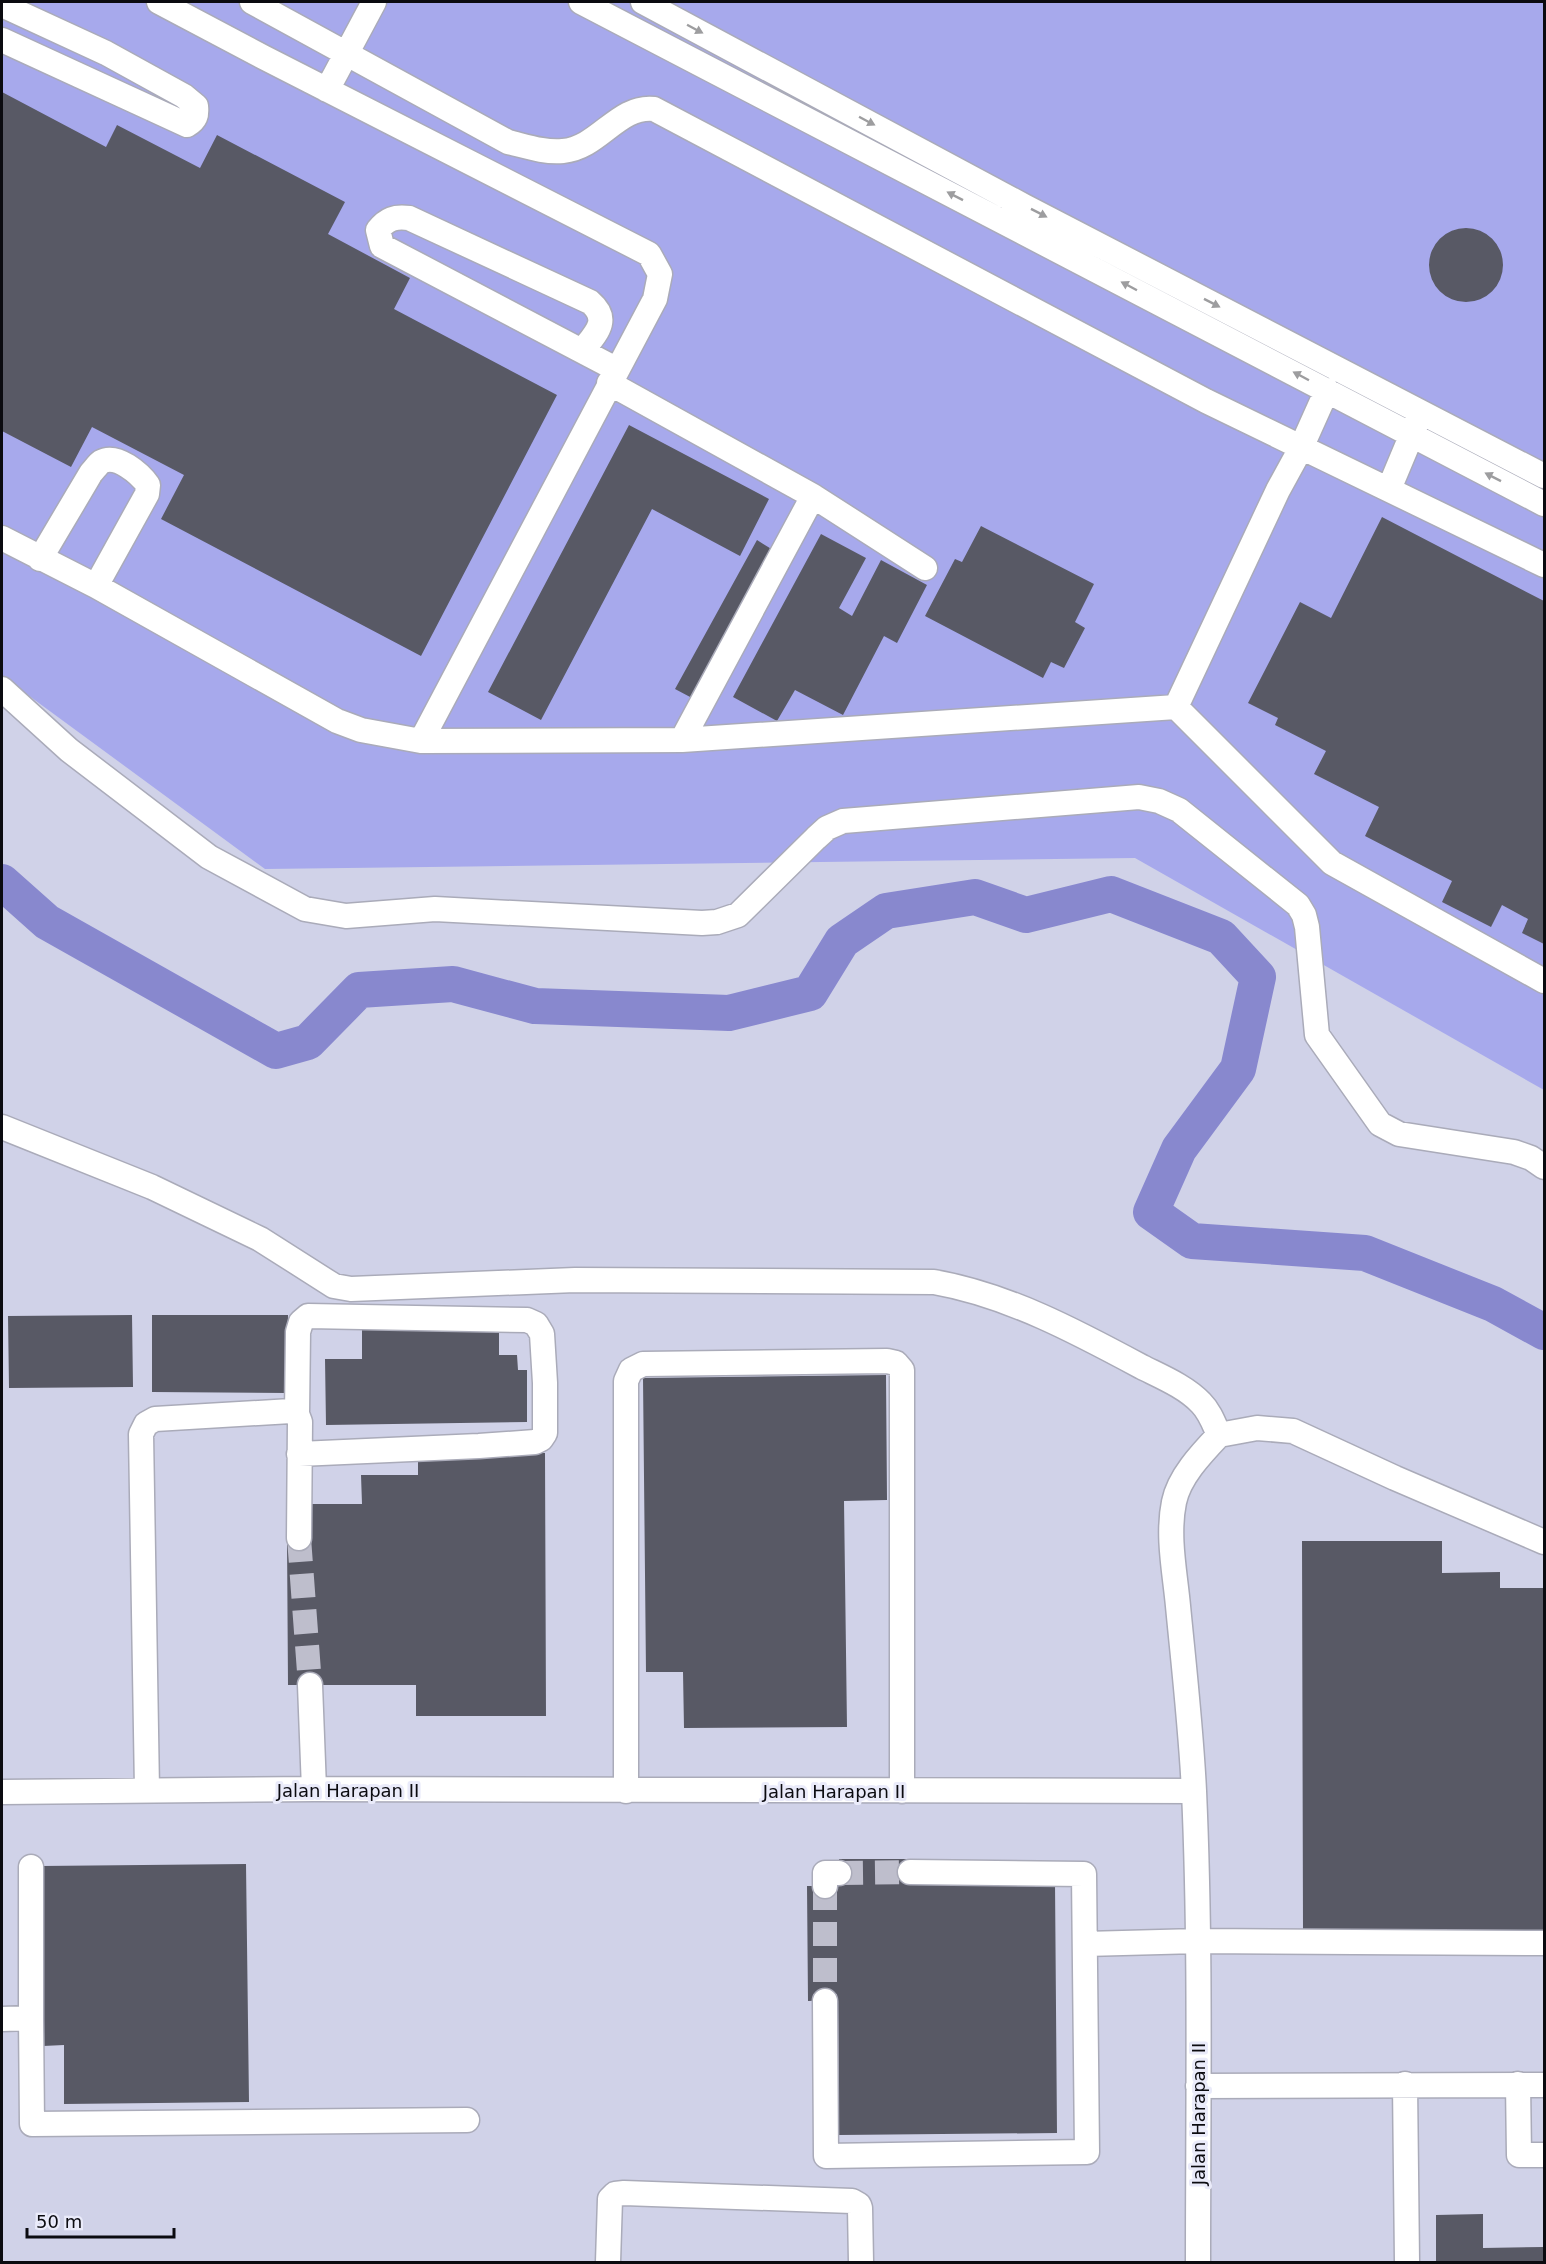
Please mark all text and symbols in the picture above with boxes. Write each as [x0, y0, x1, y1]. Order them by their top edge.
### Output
one-way arrow [686, 24, 703, 34]
one-way arrow [858, 116, 875, 126]
one-way arrow [947, 192, 964, 201]
one-way arrow [1030, 208, 1047, 218]
one-way arrow [1120, 281, 1137, 291]
one-way arrow [1203, 298, 1220, 308]
one-way arrow [1293, 372, 1310, 381]
one-way arrow [1484, 472, 1501, 482]
street label: Jalan Harapan II [276, 1780, 419, 1801]
street label: Jalan Harapan II [762, 1781, 905, 1802]
street label: Jalan Harapan II [1188, 2043, 1209, 2186]
scale bar [27, 2201, 174, 2239]
text: 50 m [36, 2211, 82, 2232]

